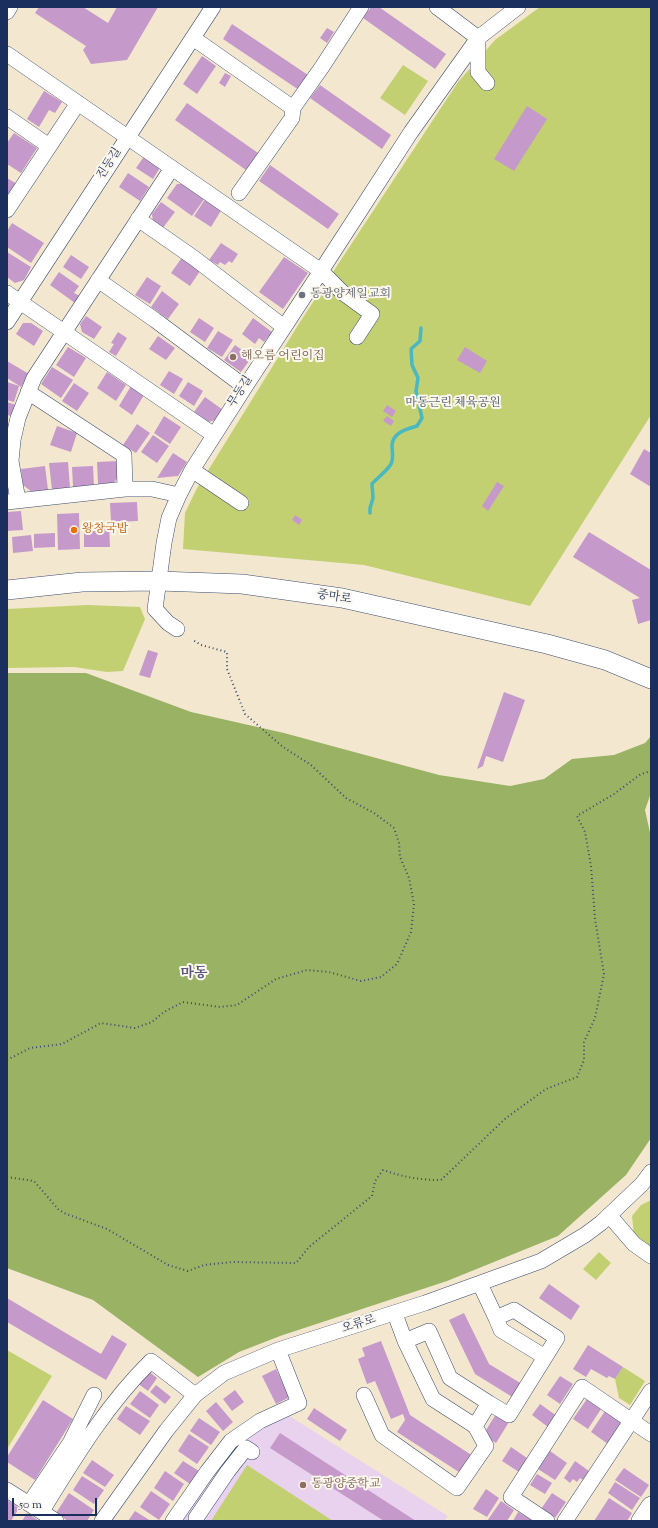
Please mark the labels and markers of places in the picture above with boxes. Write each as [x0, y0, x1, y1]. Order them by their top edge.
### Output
place label: 동광양제일교회 [310, 288, 391, 302]
marker: 동광양제일교회 [297, 290, 307, 300]
place label: 해오름 어린이집 [241, 350, 325, 364]
marker: 해오름 어린이집 [228, 352, 238, 362]
place label: 왕창국밥 [82, 523, 128, 537]
marker: 왕창국밥 [69, 525, 79, 535]
place label: 동광양중학교 [311, 1478, 381, 1492]
marker: 동광양중학교 [298, 1480, 308, 1490]

